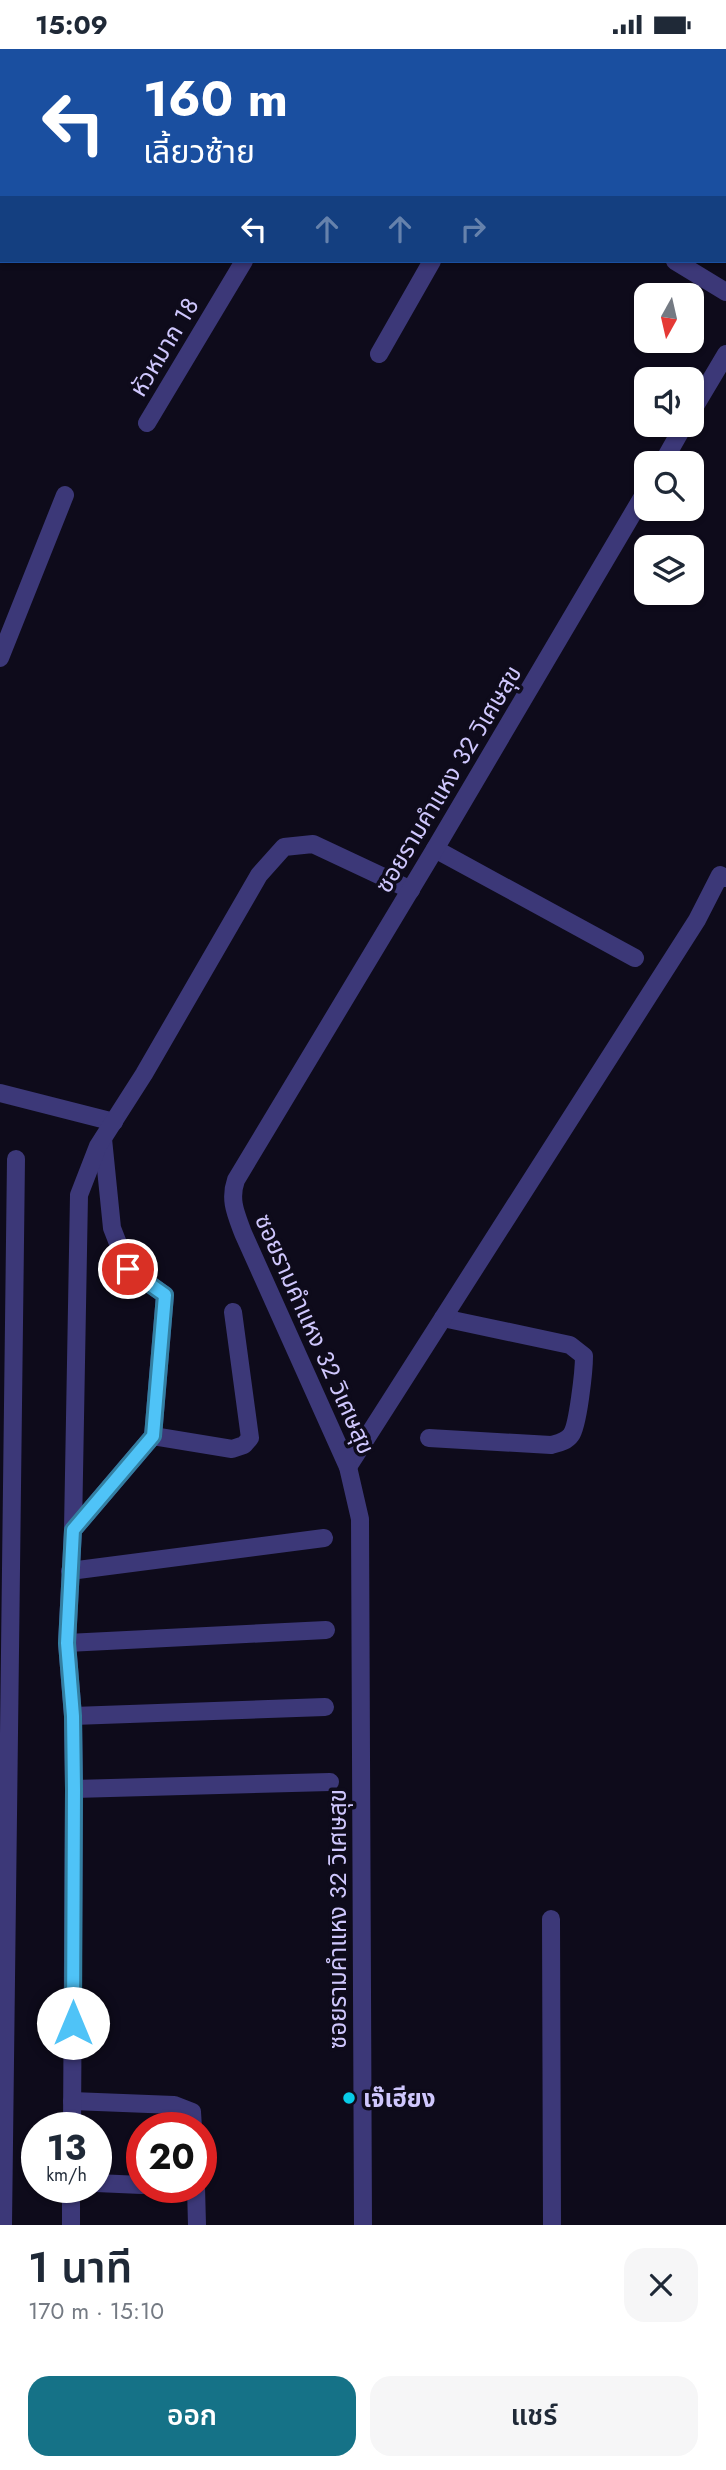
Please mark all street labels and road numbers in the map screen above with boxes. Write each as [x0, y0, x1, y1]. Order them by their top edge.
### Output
street label: หัวหมาก 18 [121, 291, 207, 403]
street label: ซอยรามคำแหง 32 วิเศษสุข [366, 659, 530, 899]
street label: ซอยรามคำแหง 32 วิเศษสุข [246, 1208, 384, 1460]
street label: ซอยรามคำแหง 32 วิเศษสุข [320, 1789, 355, 2049]

